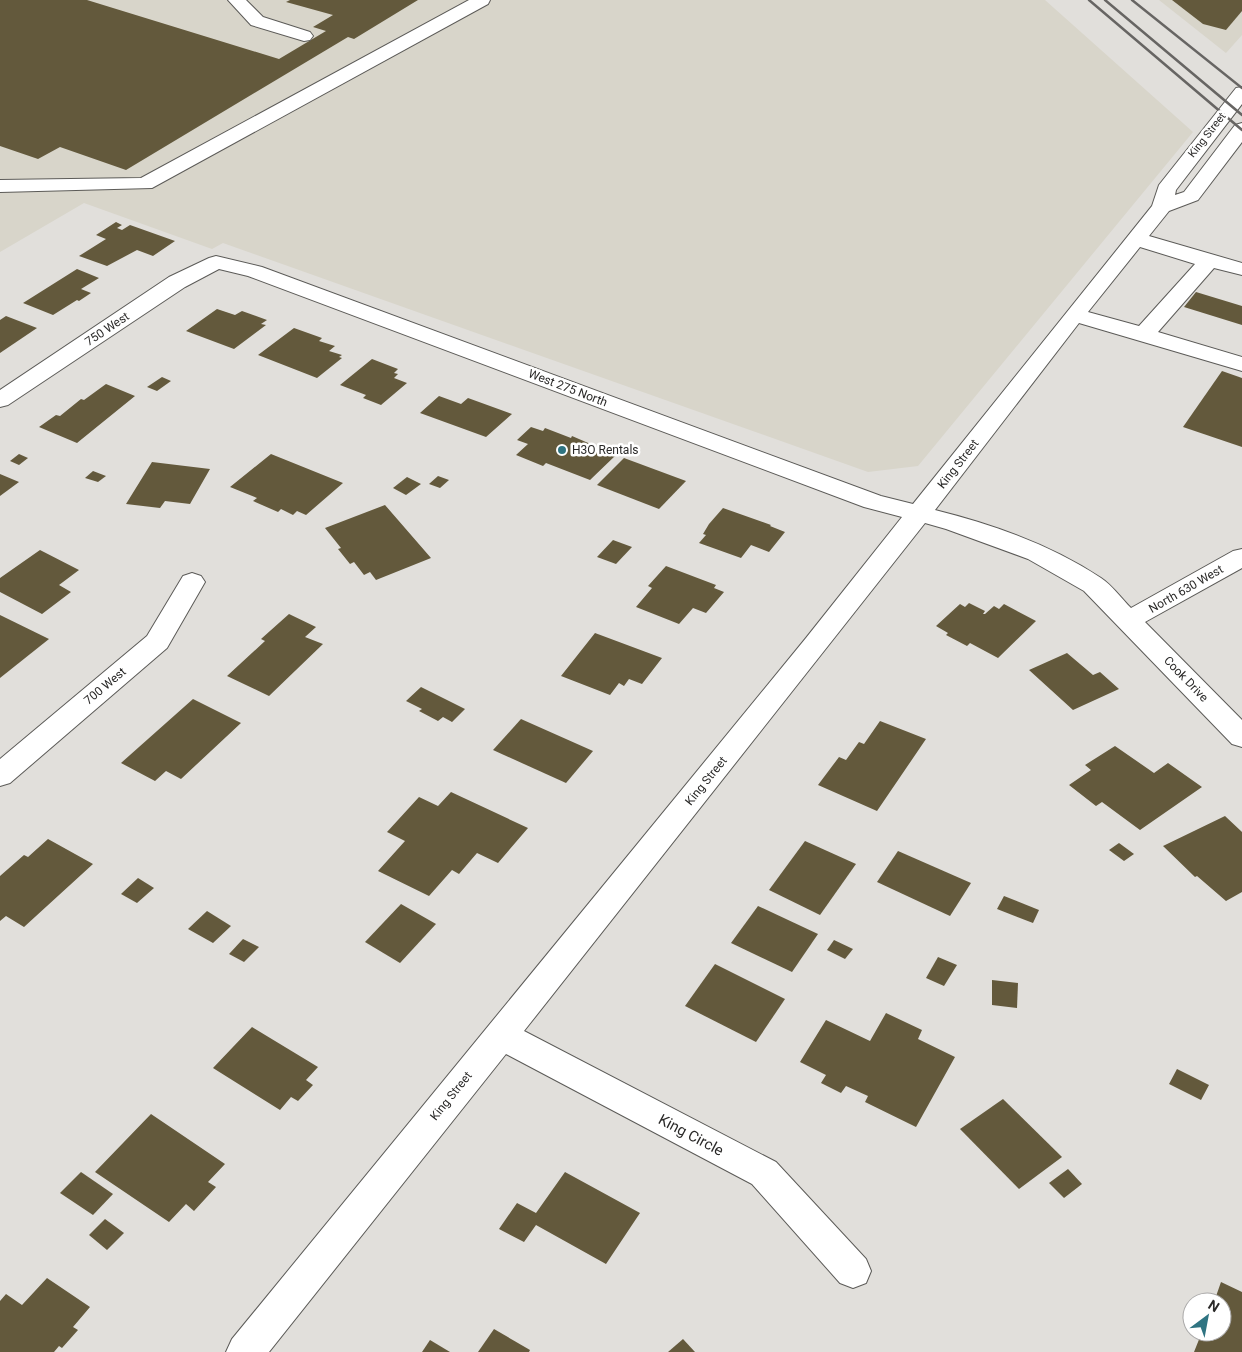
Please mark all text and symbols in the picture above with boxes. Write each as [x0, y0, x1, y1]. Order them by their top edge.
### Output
street label: King Street [1185, 110, 1229, 160]
street label: 750 West [82, 309, 132, 349]
street label: West 275 North [527, 367, 609, 409]
street label: King Street [934, 437, 982, 491]
place label: H3O Rentals [572, 443, 639, 457]
marker: H3O Rentals [556, 444, 568, 456]
street label: North 630 West [1146, 562, 1226, 616]
street label: Cook Drive [1161, 653, 1211, 705]
street label: 700 West [81, 664, 129, 707]
street label: King Street [682, 754, 730, 808]
street label: King Street [427, 1069, 475, 1123]
street label: King Circle [655, 1110, 727, 1160]
north arrow [1182, 1292, 1232, 1342]
text: N [1205, 1297, 1222, 1315]

